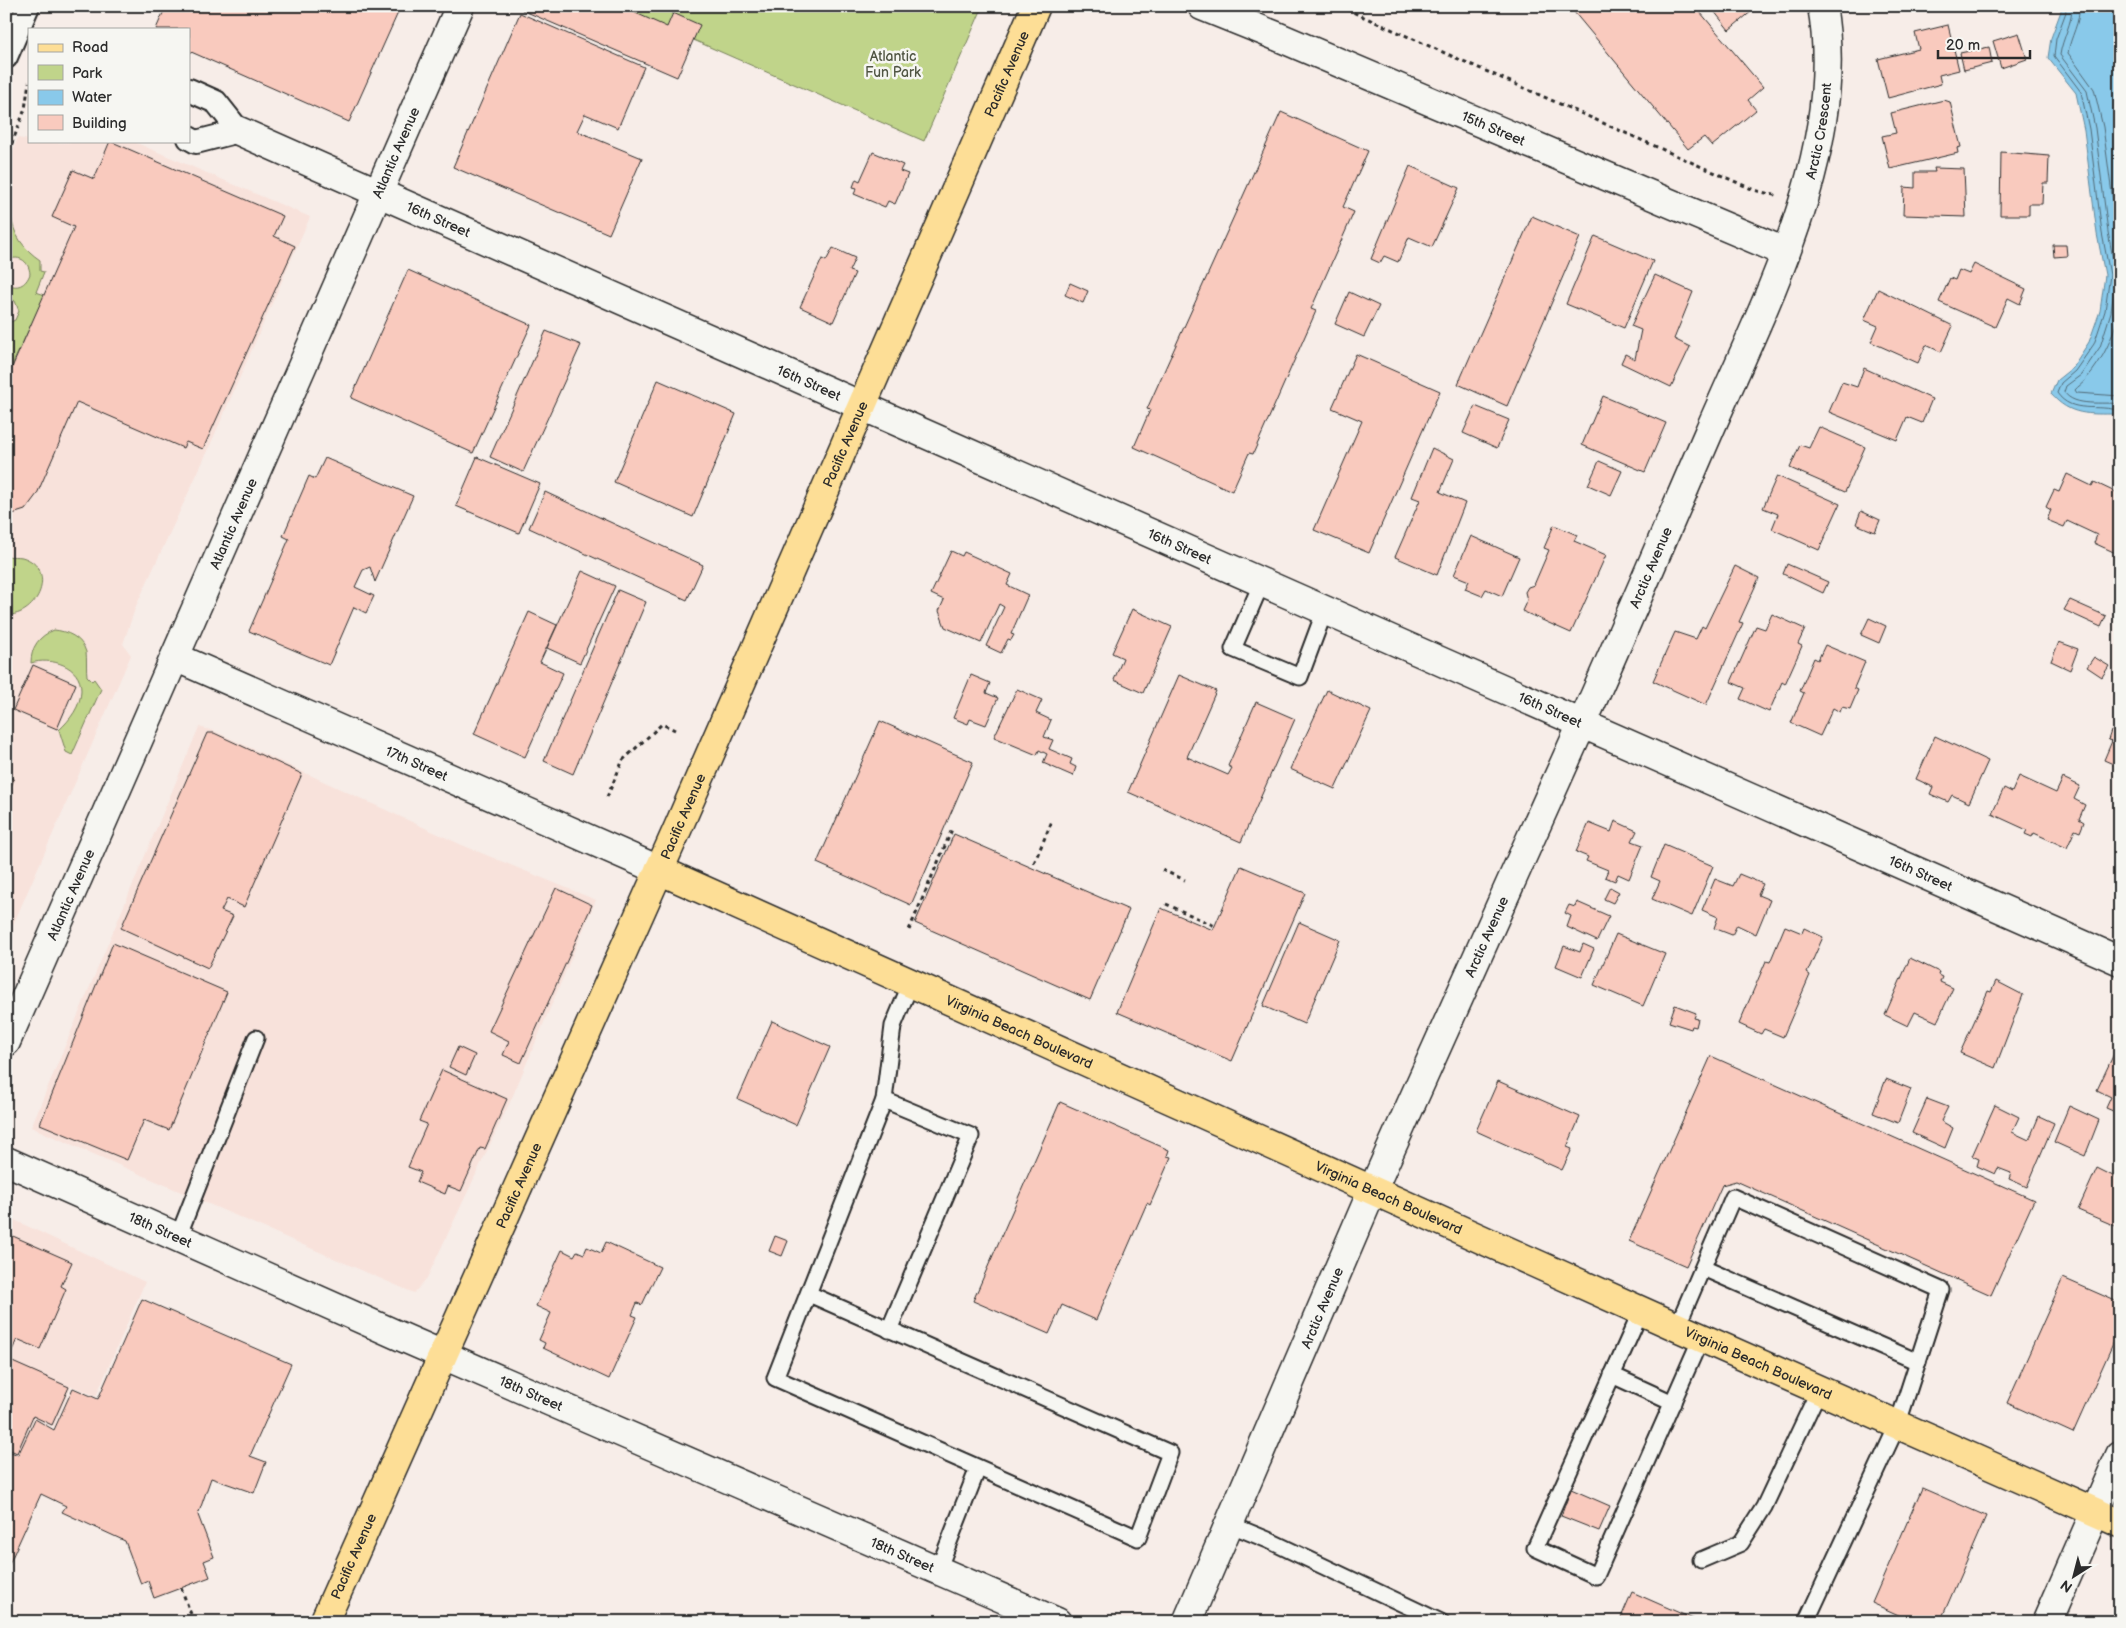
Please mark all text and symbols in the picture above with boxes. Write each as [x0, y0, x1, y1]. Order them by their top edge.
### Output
legend [28, 28, 190, 142]
street label: Pacific Avenue [980, 28, 1033, 119]
scale bar [1938, 28, 2031, 60]
text: 20 m [1946, 36, 1980, 55]
text: Road [72, 38, 108, 57]
park label: Atlantic Fun Park [865, 48, 921, 81]
text: Park [72, 64, 103, 83]
street label: Arctic Crescent [1802, 82, 1835, 181]
text: Water [72, 88, 112, 107]
street label: Atlantic Avenue [368, 105, 423, 201]
street label: 15th Street [1459, 107, 1528, 149]
text: Building [72, 114, 127, 133]
street label: 16th Street [404, 198, 474, 241]
street label: 16th Street [774, 361, 844, 404]
street label: Pacific Avenue [819, 399, 871, 490]
street label: Atlantic Avenue [206, 475, 261, 572]
street label: Arctic Avenue [1626, 524, 1675, 611]
street label: 16th Street [1145, 525, 1215, 568]
street label: 16th Street [1516, 688, 1585, 731]
street label: 17th Street [383, 742, 451, 785]
street label: Pacific Avenue [657, 771, 709, 862]
street label: Atlantic Avenue [43, 846, 98, 943]
street label: 16th Street [1886, 852, 1956, 895]
street label: Arctic Avenue [1461, 894, 1512, 980]
street label: Virginia Beach Boulevard [943, 991, 1096, 1072]
street label: Pacific Avenue [492, 1140, 545, 1231]
street label: Virginia Beach Boulevard [1313, 1157, 1465, 1238]
street label: 18th Street [126, 1208, 195, 1251]
street label: Arctic Avenue [1297, 1265, 1347, 1351]
street label: Virginia Beach Boulevard [1682, 1323, 1835, 1403]
street label: 18th Street [497, 1372, 566, 1415]
street label: Pacific Avenue [327, 1511, 380, 1602]
street label: 18th Street [868, 1533, 937, 1576]
north arrow [2048, 1550, 2098, 1600]
text: N [2057, 1576, 2076, 1596]

